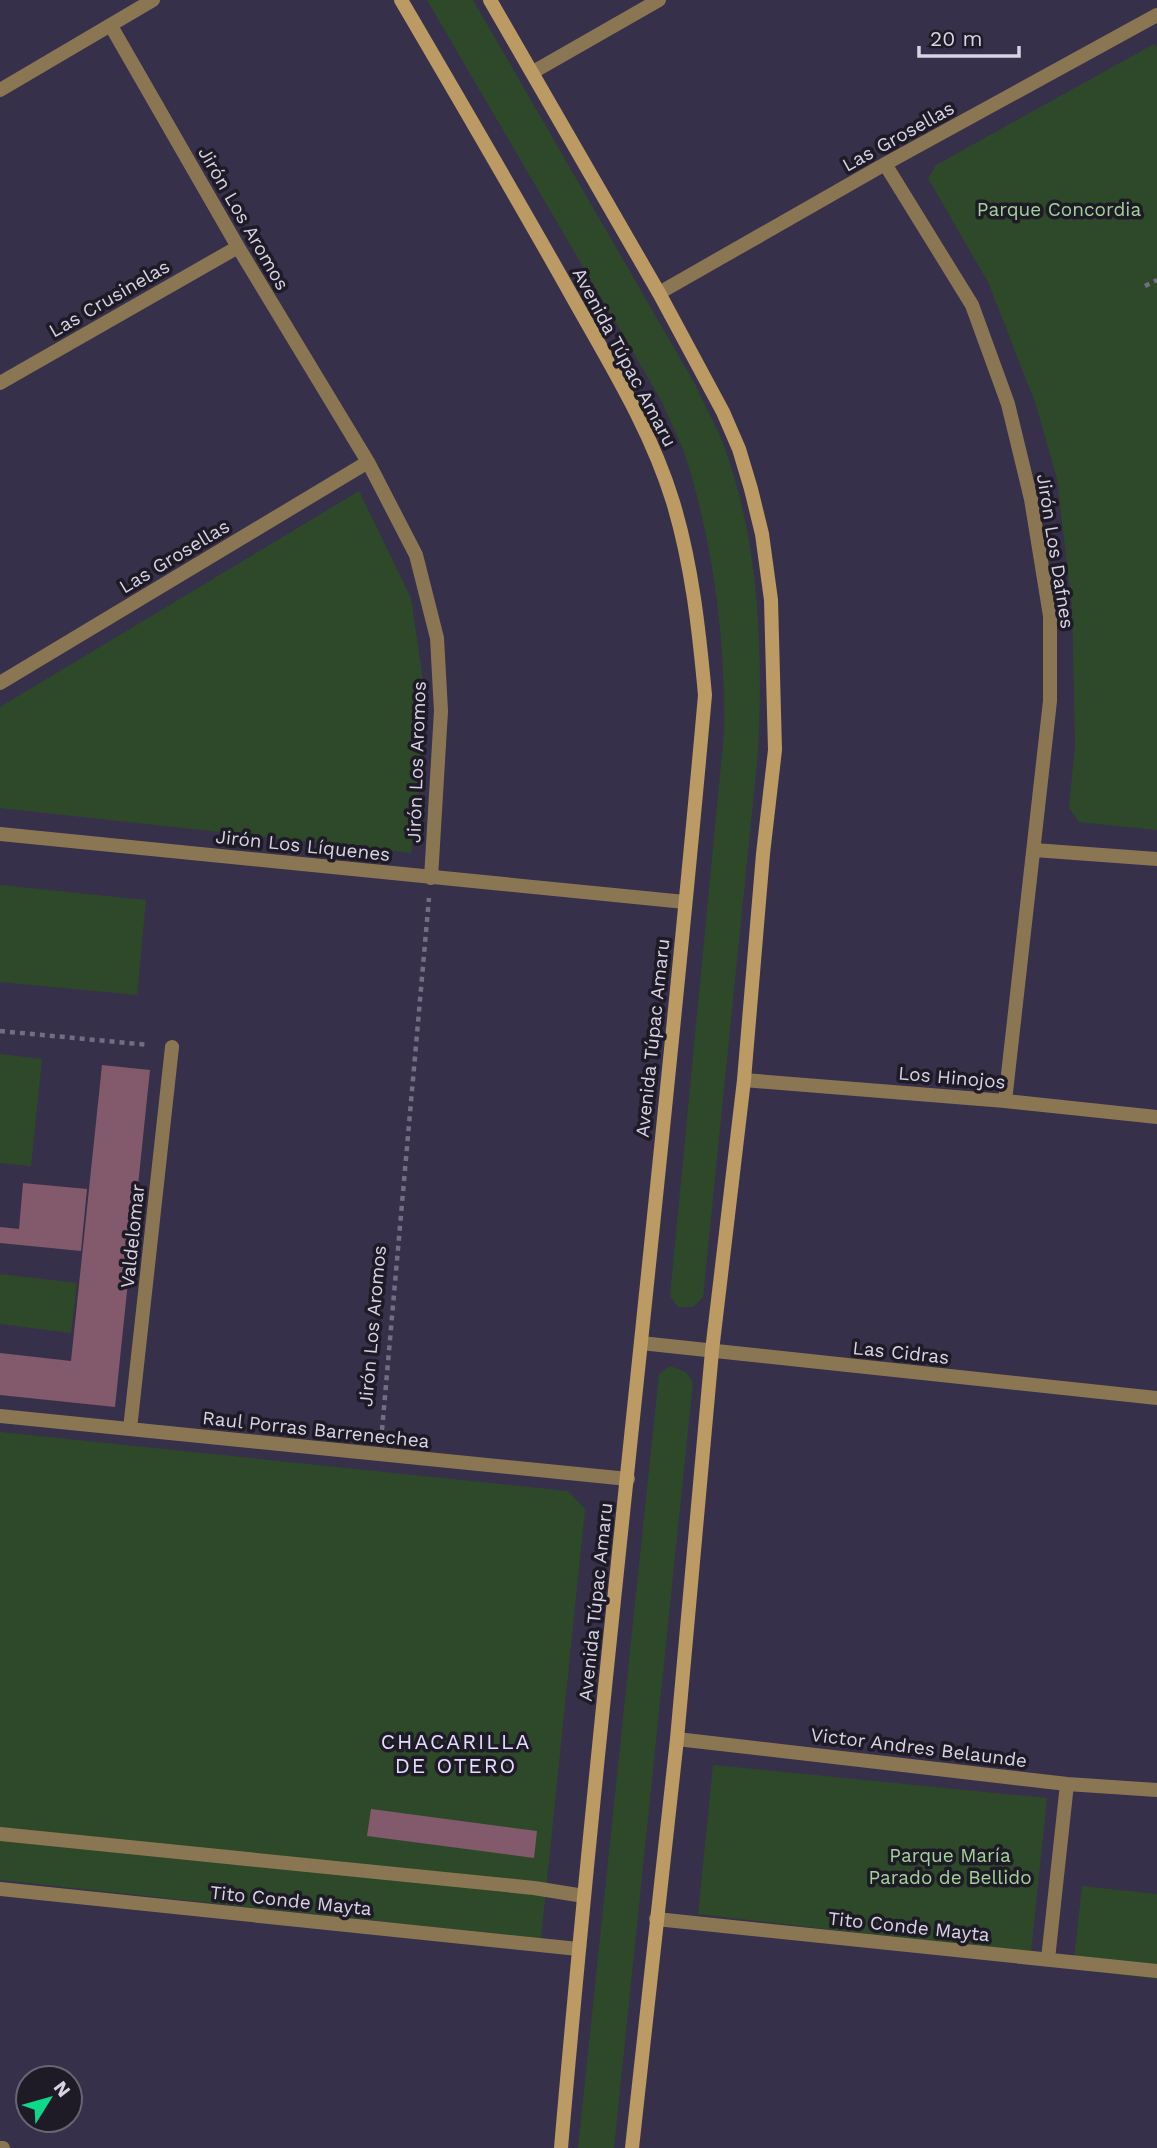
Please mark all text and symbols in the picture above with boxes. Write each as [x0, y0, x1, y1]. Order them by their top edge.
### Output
scale bar [919, 14, 1019, 58]
text: 20 m [930, 26, 982, 51]
street label: Las Grosellas [838, 96, 958, 177]
street label: Jirón Los Aromos [193, 142, 294, 294]
park label: Parque Concordia [977, 198, 1141, 221]
street label: Las Crusinelas [45, 255, 174, 342]
street label: Avenida Túpac Amaru [568, 264, 682, 451]
street label: Jirón Los Dafnes [1032, 472, 1079, 630]
street label: Las Grosellas [115, 514, 234, 598]
street label: Jirón Los Aromos [402, 681, 431, 843]
street label: Jirón Los Líquenes [214, 825, 391, 866]
street label: Avenida Túpac Amaru [631, 938, 674, 1139]
street label: Los Hinojos [897, 1061, 1007, 1094]
street label: Valdelomar [116, 1183, 149, 1289]
street label: Jirón Los Aromos [354, 1244, 391, 1408]
street label: Las Cidras [852, 1336, 950, 1369]
street label: Raul Porras Barrenechea [201, 1406, 431, 1453]
street label: Avenida Túpac Amaru [574, 1502, 617, 1703]
street label: Victor Andres Belaunde [809, 1723, 1028, 1772]
district label: CHACARILLA DE OTERO [381, 1729, 531, 1778]
park label: Parque María Parado de Bellido [868, 1844, 1032, 1889]
street label: Tito Conde Mayta [209, 1881, 373, 1920]
street label: Tito Conde Mayta [827, 1907, 991, 1946]
north arrow [14, 2064, 84, 2134]
text: N [49, 2077, 76, 2102]

